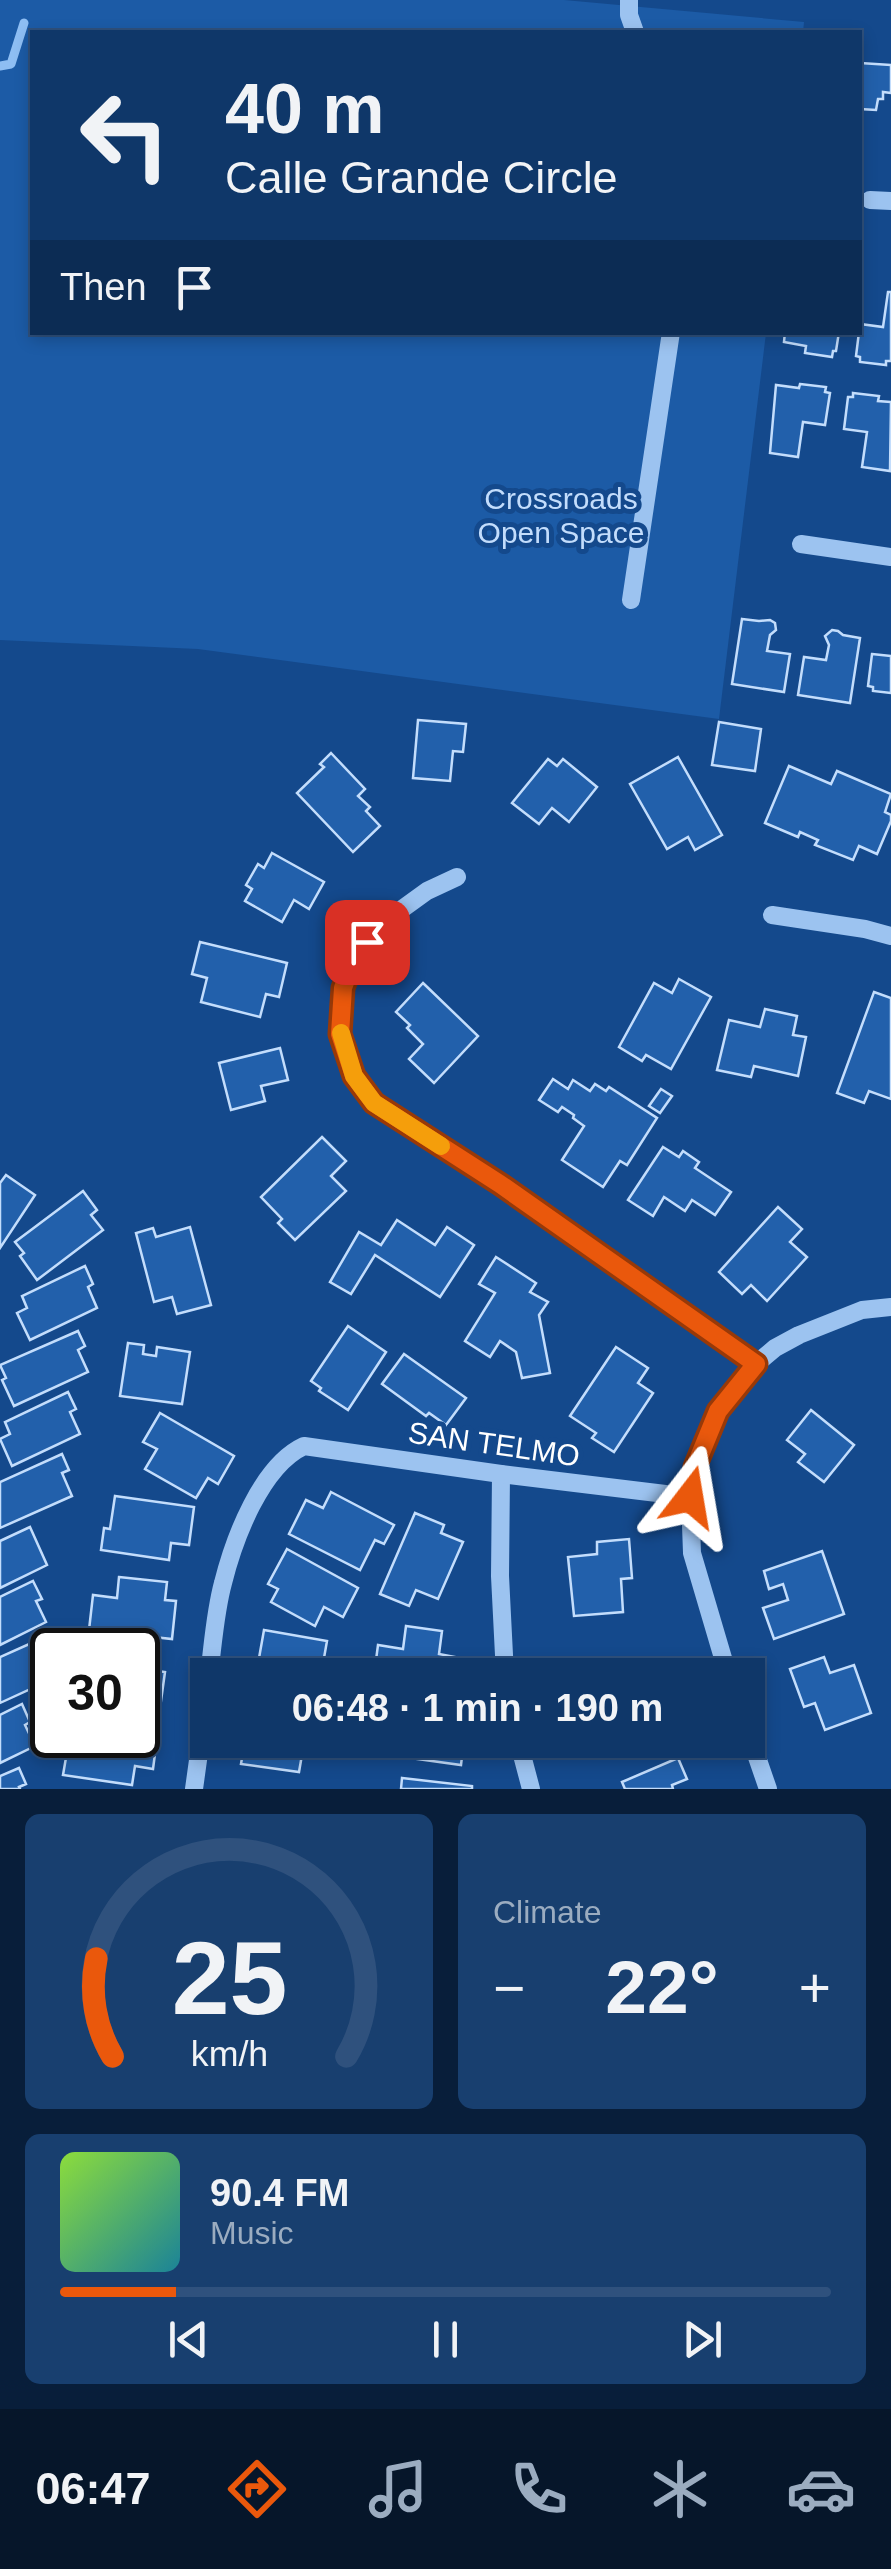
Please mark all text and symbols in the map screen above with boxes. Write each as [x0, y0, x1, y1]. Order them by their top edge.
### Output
icon: left [60, 70, 190, 200]
text: 40 m [225, 70, 385, 148]
text: Calle Grande Circle [225, 152, 618, 203]
icon: arrive [167, 260, 222, 315]
text: Then [60, 266, 147, 308]
park label: Crossroads Open Space [478, 482, 644, 549]
pin [325, 900, 410, 985]
icon: arrive [340, 915, 395, 970]
street label: SAN TELMO [406, 1416, 582, 1472]
position arrow [638, 1445, 742, 1549]
speed limit sign: 30 [30, 1628, 160, 1758]
text: 06:48 · 1 min · 190 m [292, 1687, 663, 1729]
text: Climate [493, 1894, 601, 1930]
text: 25 [171, 1920, 287, 2036]
text: 22° [605, 1945, 719, 2029]
text: − [493, 1957, 525, 2019]
text: + [799, 1957, 831, 2019]
text: km/h [190, 2034, 268, 2074]
text: 90.4 FM [210, 2172, 349, 2214]
text: Music [210, 2215, 294, 2251]
icon: previous [161, 2312, 216, 2367]
icon: pause [418, 2312, 473, 2367]
icon: next [675, 2312, 730, 2367]
icon: directions [222, 2454, 292, 2524]
icon: music [363, 2454, 433, 2524]
icon: phone [504, 2454, 574, 2524]
icon: climate [645, 2454, 715, 2524]
icon: car [786, 2454, 856, 2524]
text: 06:47 [35, 2463, 151, 2514]

